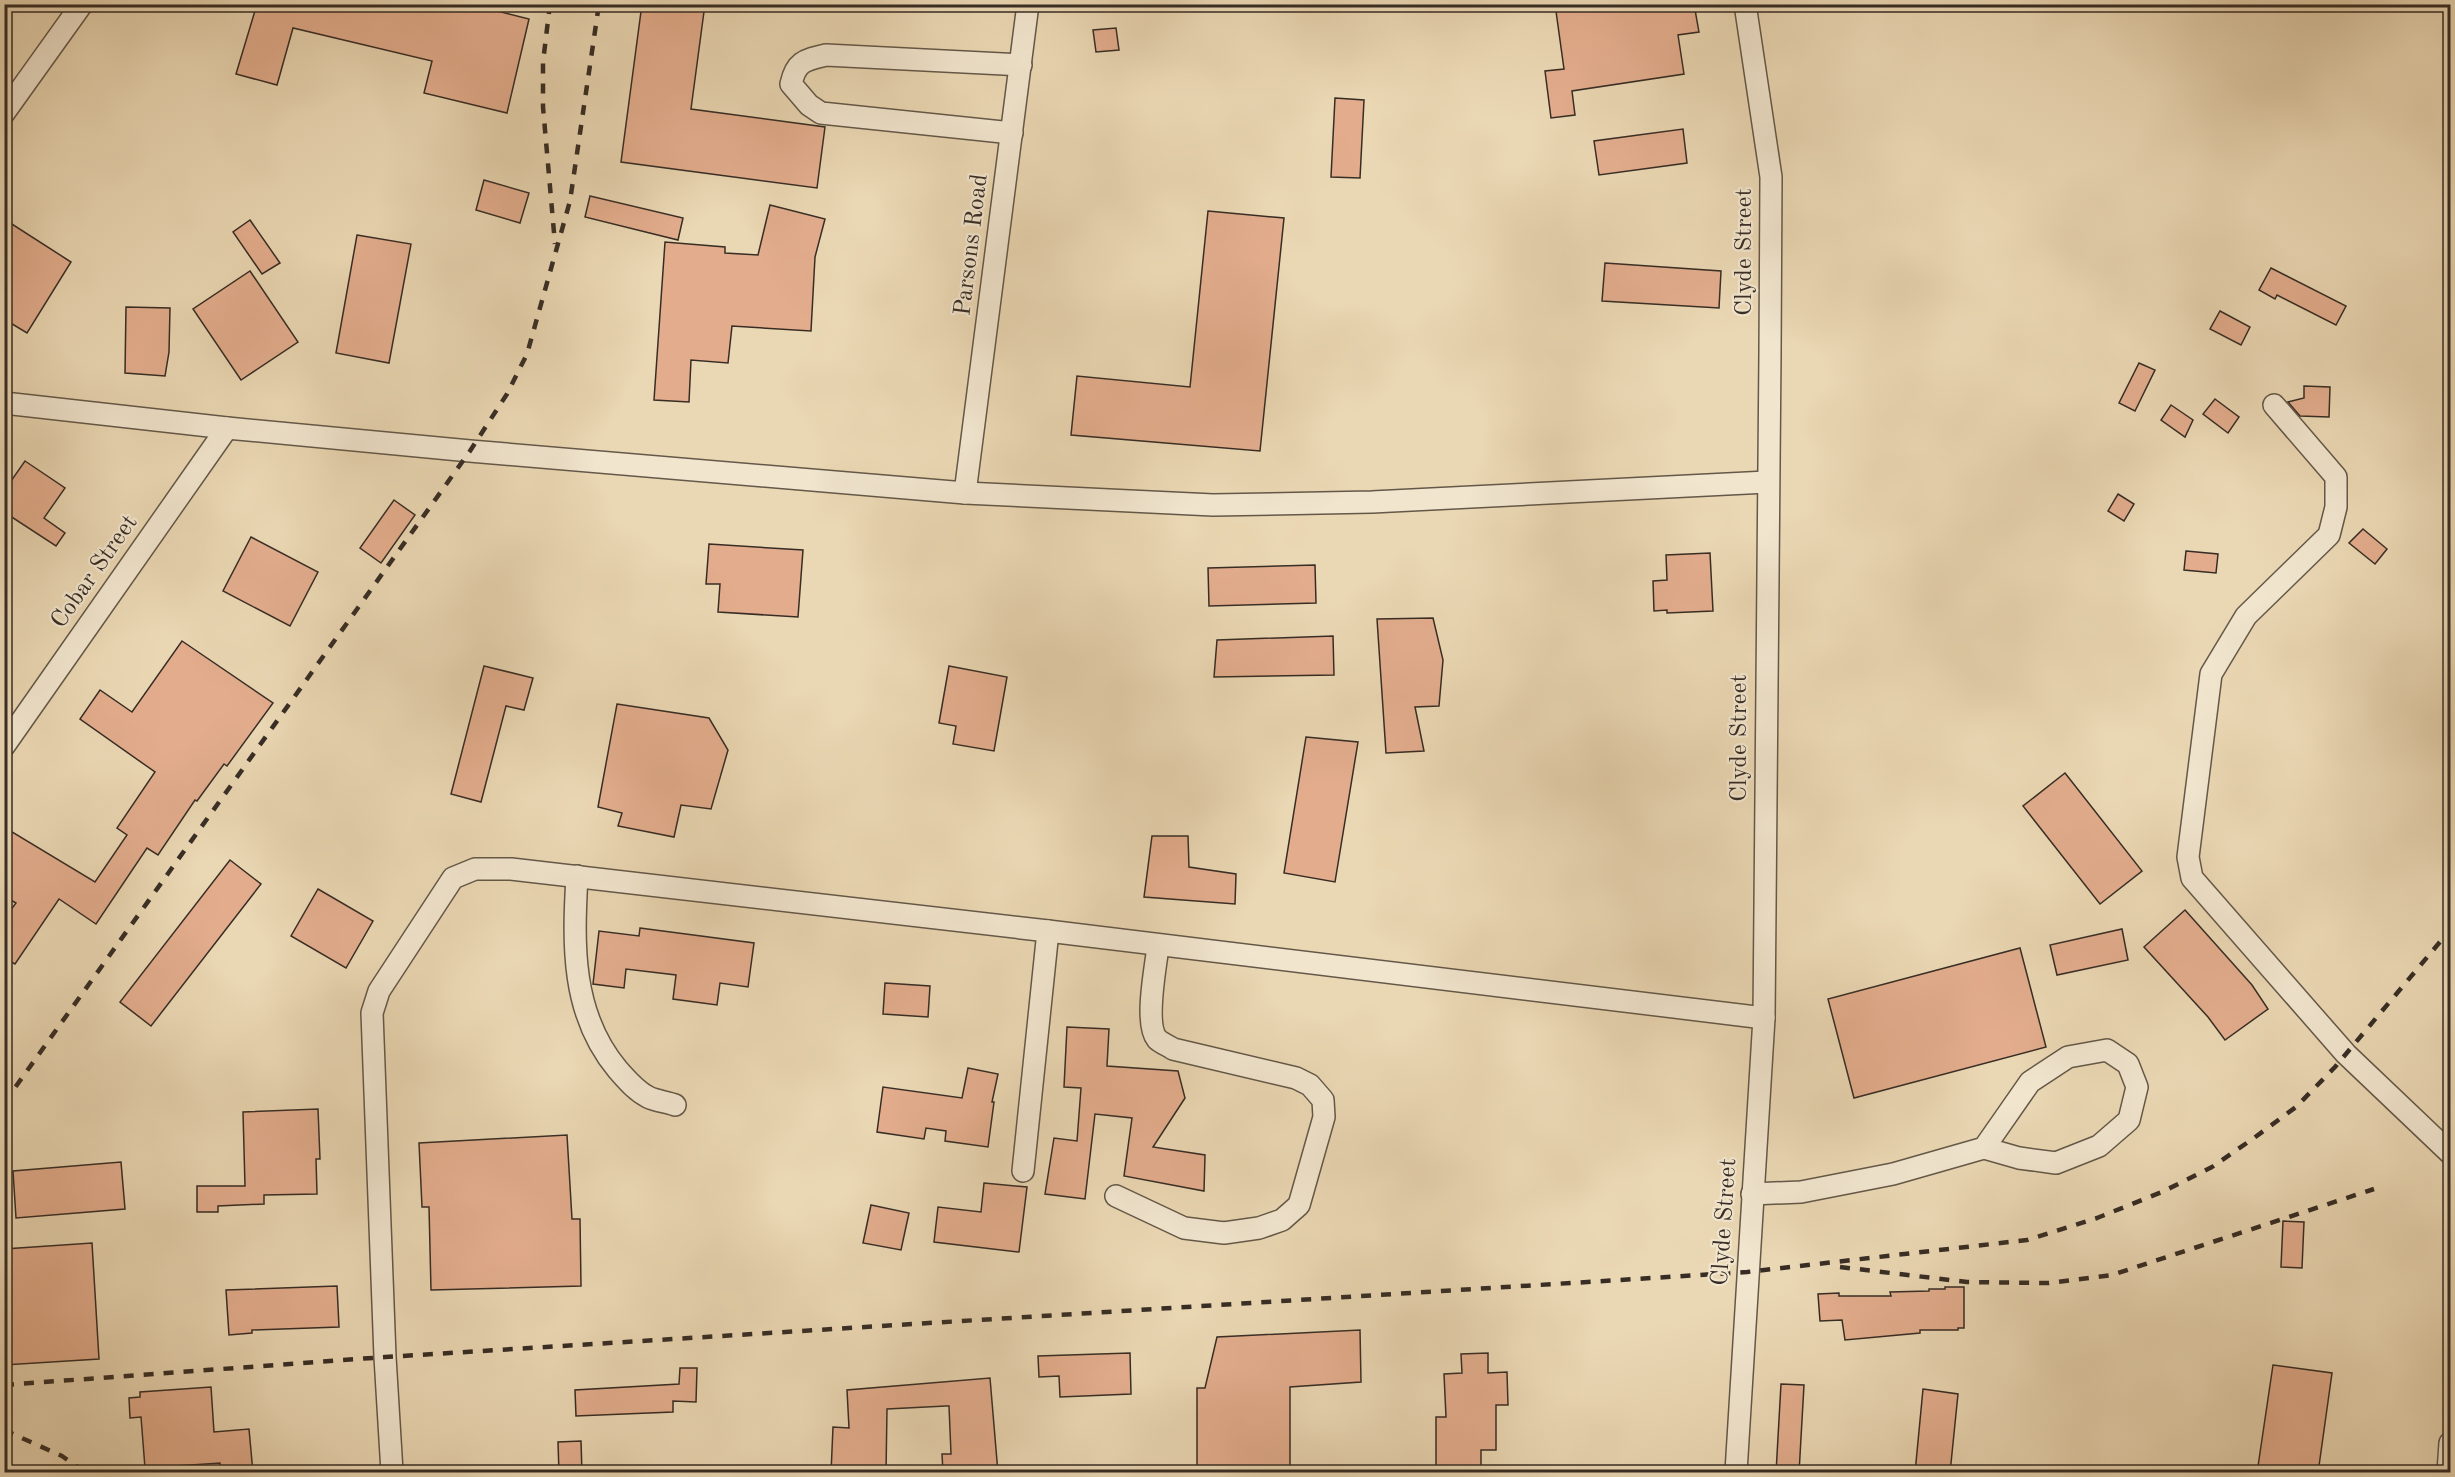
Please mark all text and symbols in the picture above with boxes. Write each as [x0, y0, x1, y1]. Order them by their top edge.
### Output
street label: Parsons Road [951, 173, 993, 317]
street label: Clyde Street [1733, 188, 1757, 316]
street label: Cobar Street [47, 511, 143, 633]
street label: Clyde Street [1728, 674, 1752, 802]
street label: Clyde Street [1709, 1157, 1741, 1287]

